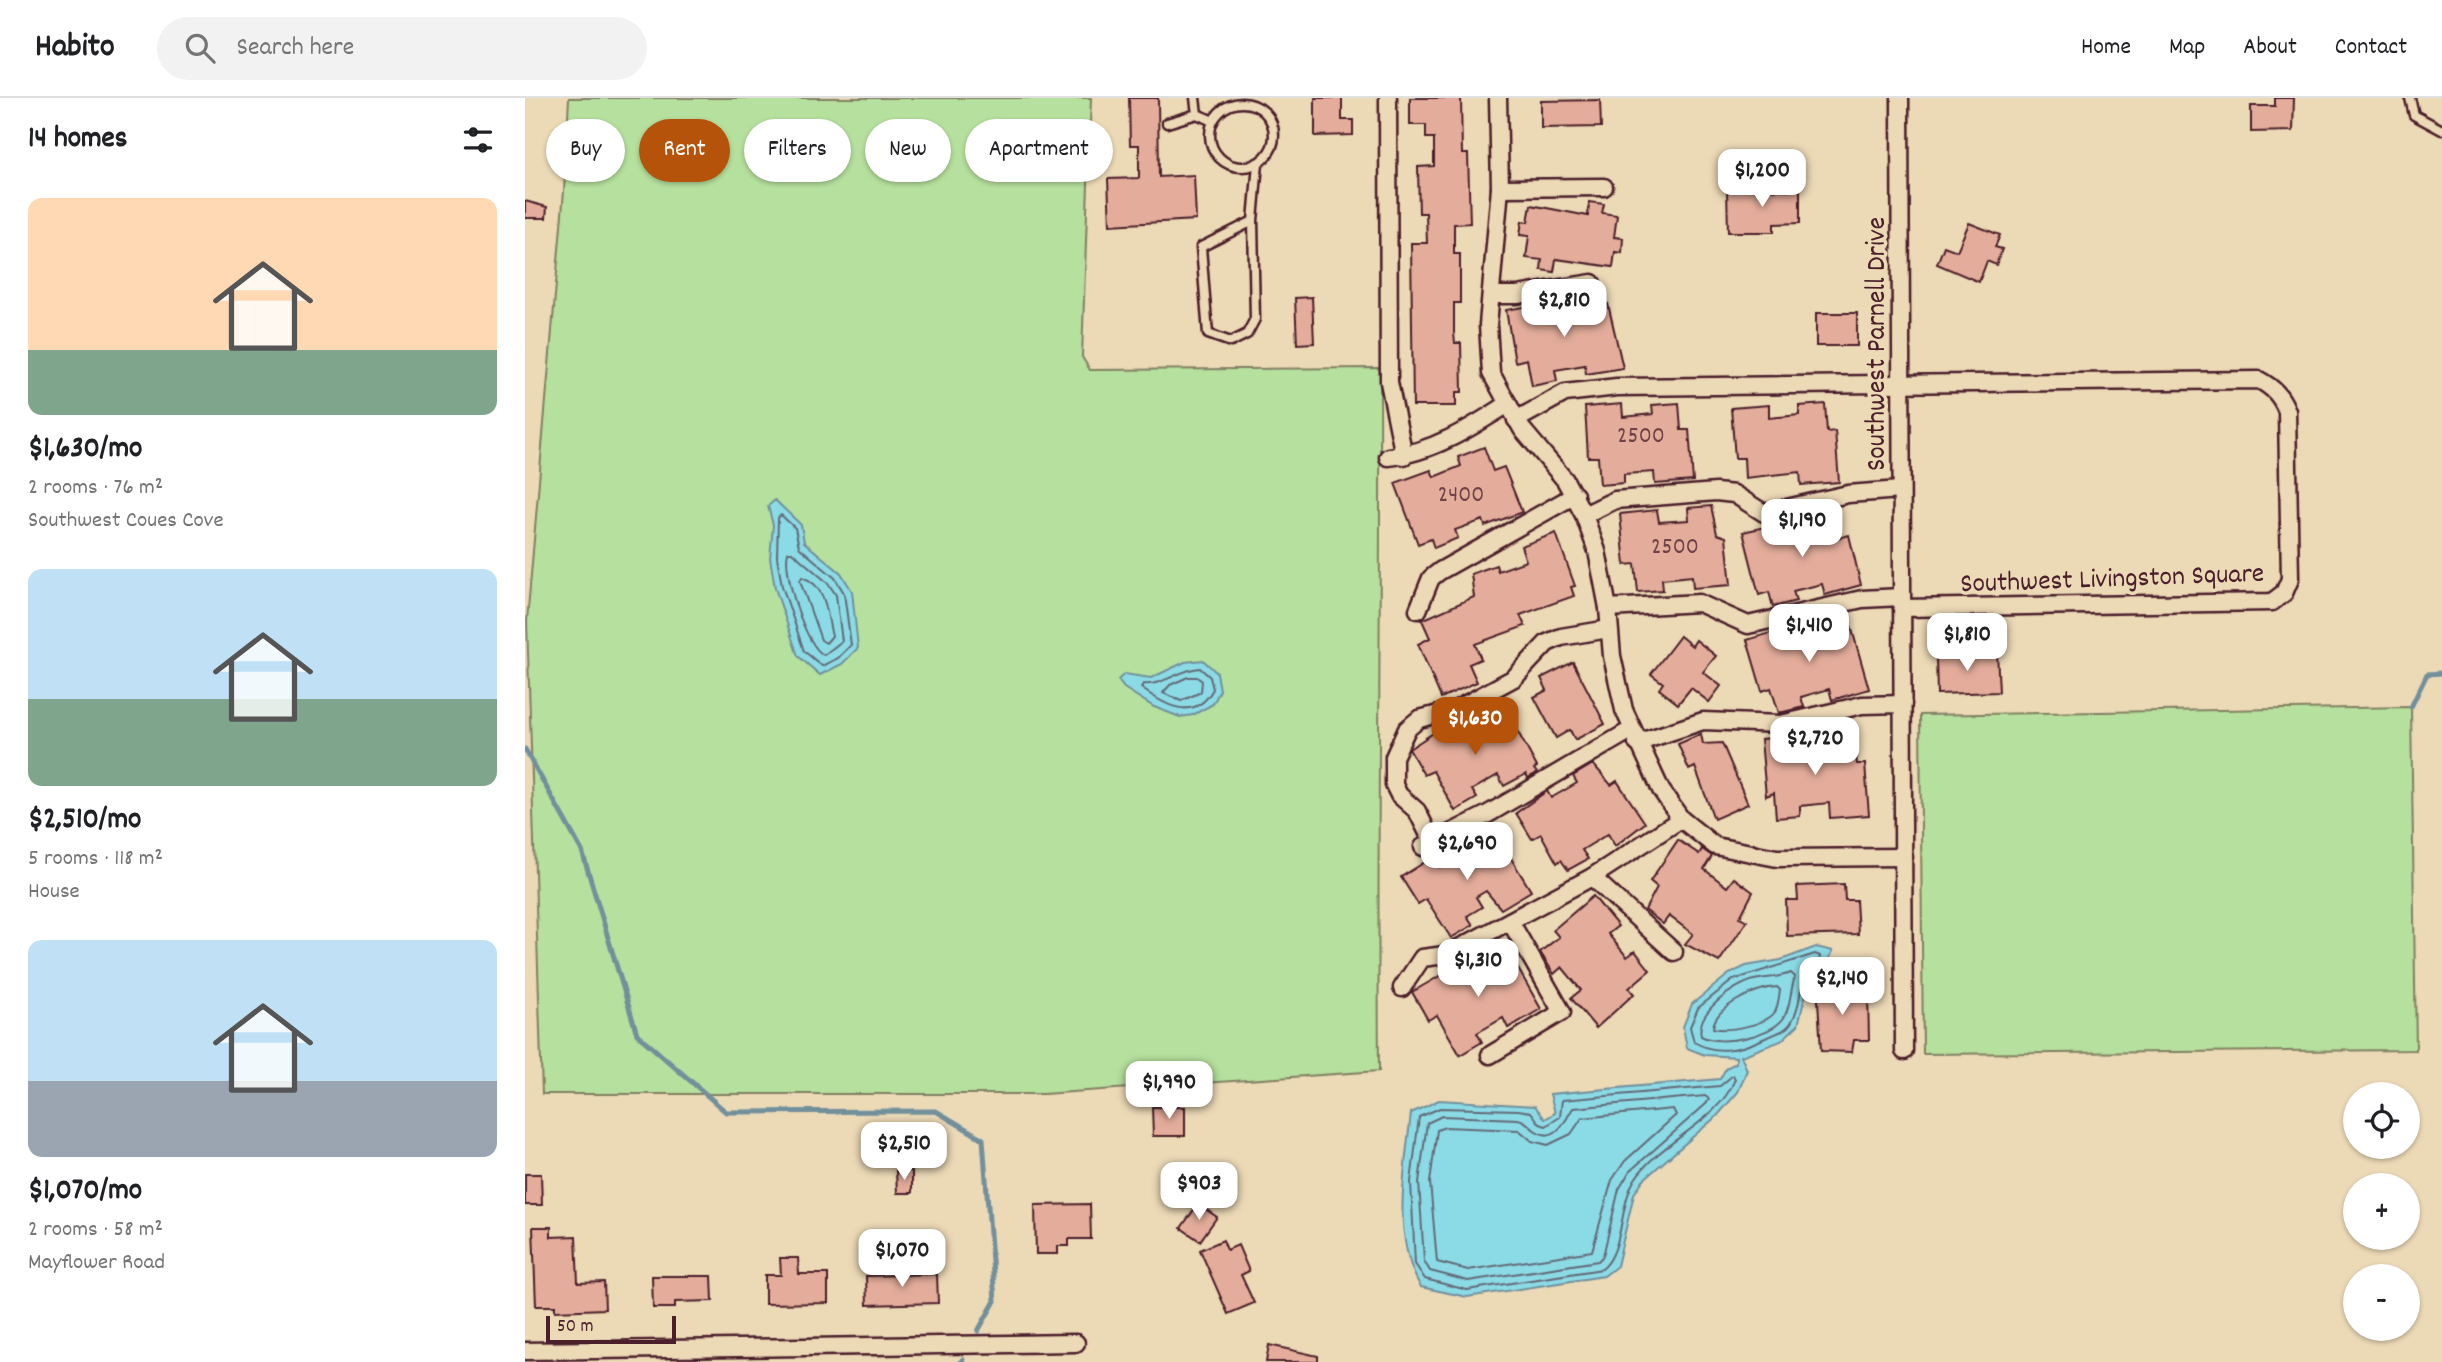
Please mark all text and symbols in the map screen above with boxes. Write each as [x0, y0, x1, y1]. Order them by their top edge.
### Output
search box [157, 17, 647, 80]
text: Habito [35, 25, 115, 72]
icon: search [181, 29, 219, 67]
text: Search here [237, 30, 354, 67]
text: Home [2081, 31, 2131, 65]
text: Map [2169, 31, 2205, 65]
text: About [2243, 31, 2297, 65]
text: Contact [2335, 31, 2407, 65]
text: 14 homes [28, 119, 127, 162]
chip: Buy [546, 119, 625, 182]
chip: Rent [639, 119, 730, 182]
chip: Filters [744, 119, 851, 182]
chip: New [865, 119, 951, 182]
chip: Apartment [965, 119, 1113, 182]
icon: filters [459, 121, 497, 159]
pin: $1,200 [1705, 150, 1819, 209]
text: $1,200 [1734, 155, 1790, 188]
street label: Southwest Parnell Drive [1859, 217, 1899, 471]
icon: home [200, 243, 326, 369]
pin: $2,810 [1507, 280, 1621, 339]
text: $2,810 [1538, 285, 1590, 318]
house number: 2500 [1617, 420, 1665, 454]
text: $1,630/mo [28, 429, 142, 472]
text: 2 rooms · 76 m² [28, 472, 163, 505]
house number: 2400 [1438, 479, 1484, 513]
pin: $1,190 [1745, 500, 1859, 559]
text: Southwest Coues Cove [28, 505, 224, 538]
text: $1,190 [1777, 505, 1827, 538]
house number: 2500 [1651, 531, 1699, 565]
street label: Southwest Livingston Square [1959, 556, 2265, 606]
pin: $1,410 [1752, 604, 1866, 664]
text: $1,410 [1785, 610, 1833, 643]
icon: home [200, 614, 326, 740]
pin: $1,810 [1910, 614, 2024, 673]
text: $1,810 [1943, 619, 1991, 652]
pin: $1,630 [1418, 698, 1532, 757]
text: $1,630 [1447, 703, 1503, 736]
pin: $2,720 [1758, 718, 1872, 777]
text: $2,720 [1786, 723, 1844, 756]
text: $2,510/mo [28, 800, 141, 843]
pin: $2,690 [1410, 822, 1524, 882]
text: $2,690 [1437, 828, 1497, 861]
text: 5 rooms · 118 m² [28, 843, 163, 876]
text: House [28, 876, 80, 909]
pin: $1,310 [1421, 940, 1535, 999]
text: $1,310 [1454, 945, 1502, 978]
pin: $2,140 [1785, 958, 1899, 1017]
text: $2,140 [1815, 963, 1869, 996]
icon: home [200, 985, 326, 1111]
pin: $1,990 [1112, 1062, 1226, 1121]
text: $1,990 [1142, 1067, 1196, 1100]
map controls [2343, 1082, 2420, 1341]
button: locate [2343, 1082, 2420, 1159]
pin: $2,510 [847, 1122, 961, 1182]
text: $2,510 [877, 1128, 931, 1161]
pin: $903 [1158, 1162, 1240, 1222]
text: $903 [1177, 1168, 1221, 1201]
text: $1,070/mo [28, 1171, 142, 1214]
button: + [2343, 1173, 2420, 1250]
text: 2 rooms · 58 m² [28, 1214, 163, 1247]
pin: $1,070 [845, 1230, 959, 1289]
text: $1,070 [875, 1235, 929, 1268]
text: Mayflower Road [28, 1247, 165, 1280]
button: − [2343, 1264, 2420, 1341]
scale bar [546, 1313, 675, 1345]
text: 50 m [557, 1314, 594, 1341]

